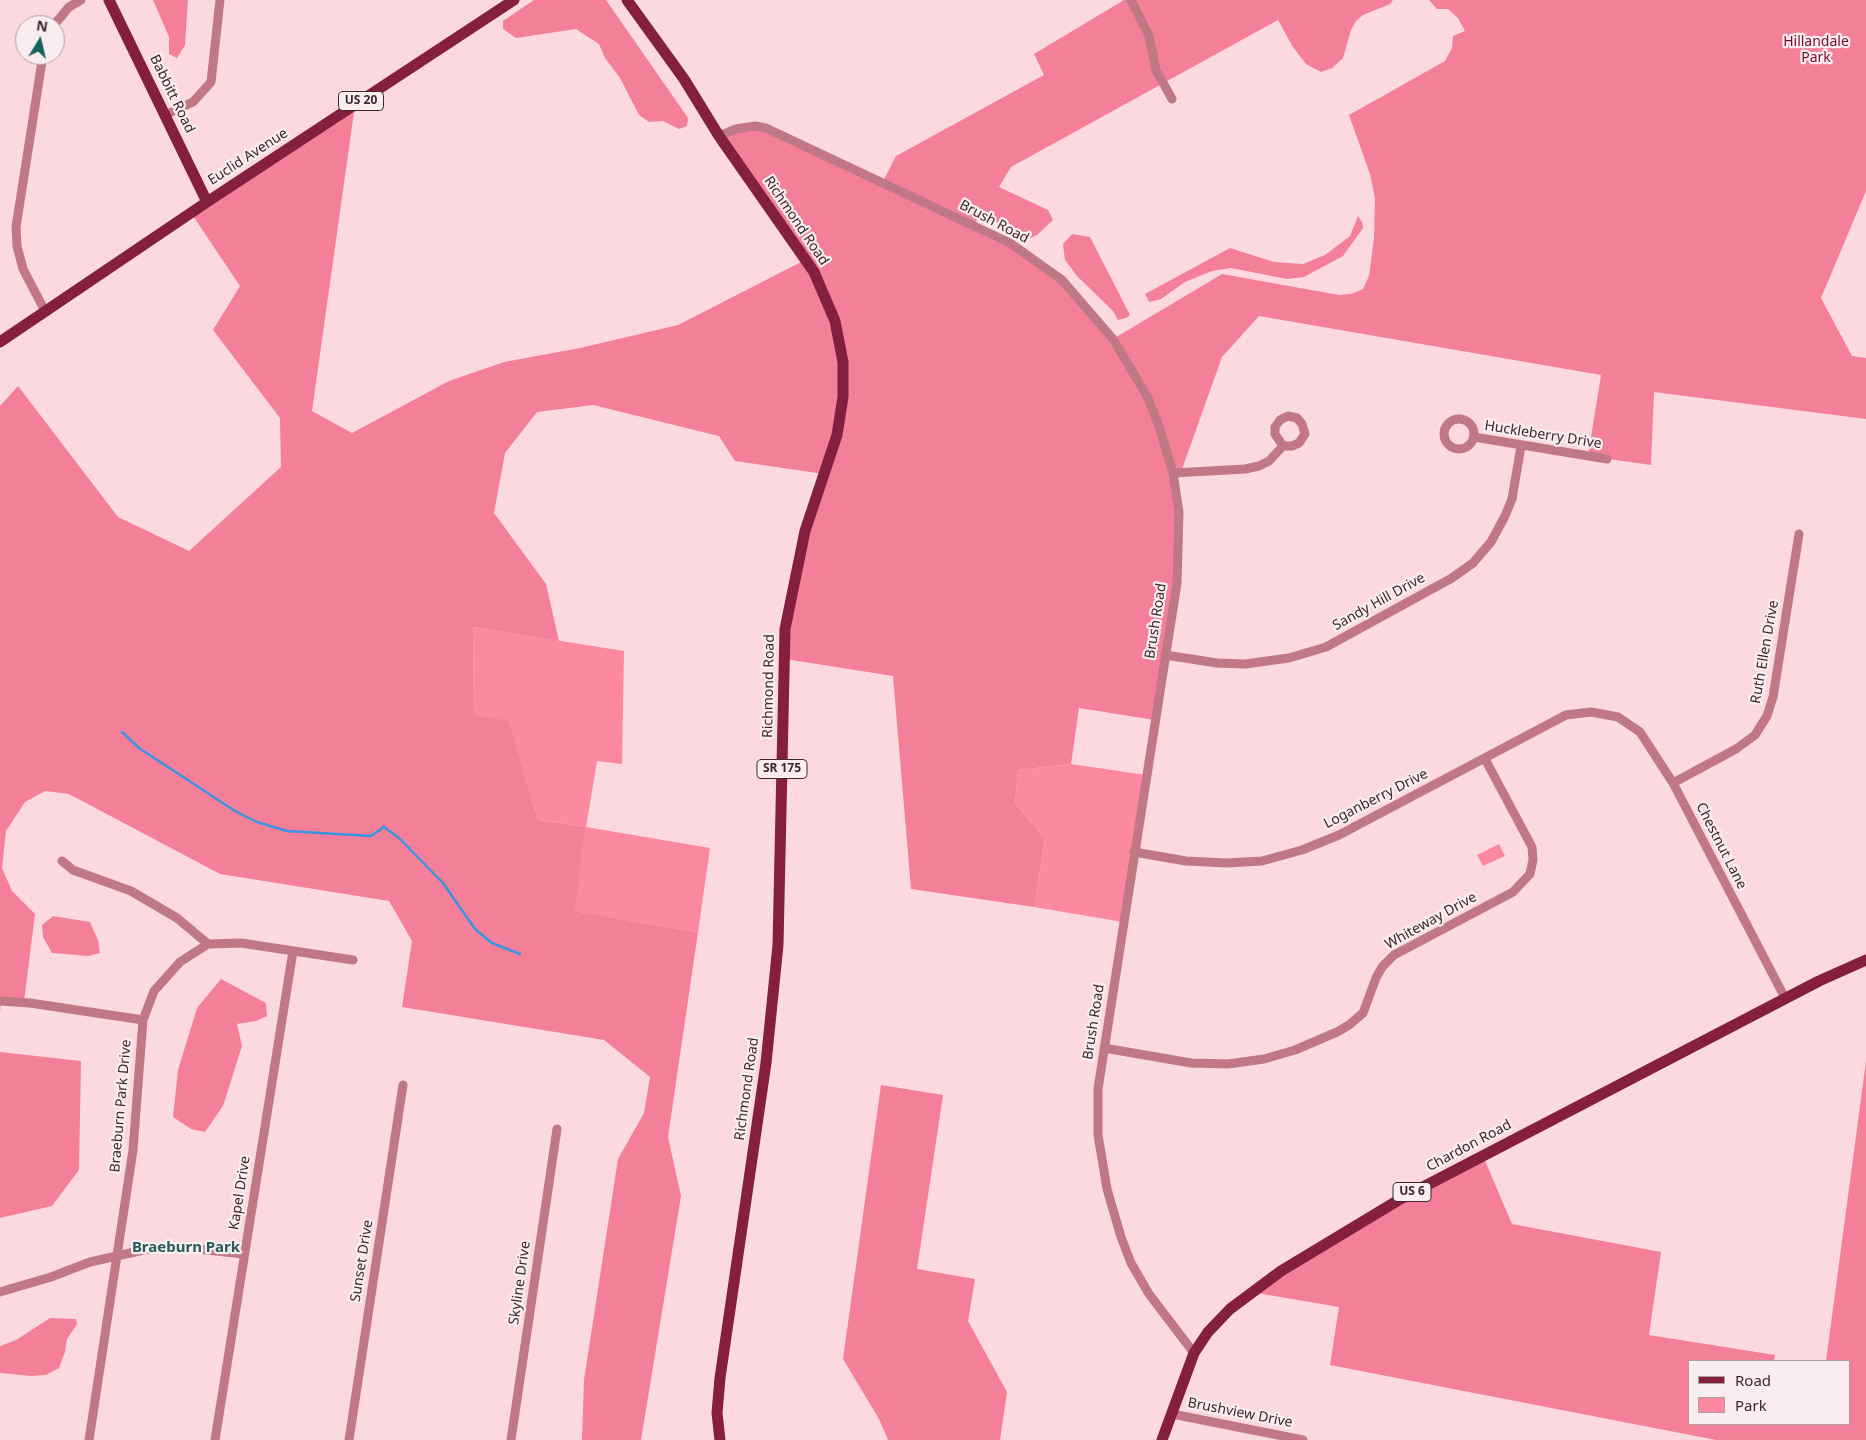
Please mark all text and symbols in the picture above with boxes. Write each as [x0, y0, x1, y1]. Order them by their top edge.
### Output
north arrow [15, 15, 65, 65]
text: N [35, 15, 49, 36]
park label: Hillandale Park [1783, 34, 1849, 66]
street label: Babbitt Road [146, 52, 198, 136]
road number: US 20 [338, 92, 384, 110]
street label: Euclid Avenue [205, 125, 291, 189]
street label: Richmond Road [760, 173, 832, 269]
street label: Brush Road [956, 197, 1032, 247]
street label: Huckleberry Drive [1483, 417, 1603, 453]
street label: Sandy Hill Drive [1330, 570, 1428, 634]
street label: Brush Road [1142, 582, 1170, 660]
street label: Ruth Ellen Drive [1748, 599, 1782, 705]
street label: Richmond Road [760, 634, 778, 738]
road number: SR 175 [757, 760, 807, 779]
street label: Loganberry Drive [1321, 766, 1431, 832]
street label: Chestnut Lane [1692, 800, 1750, 892]
street label: Whiteway Drive [1382, 889, 1480, 953]
street label: Brush Road [1080, 983, 1108, 1061]
street label: Richmond Road [731, 1036, 763, 1142]
street label: Braeburn Park Drive [107, 1039, 135, 1173]
street label: Chardon Road [1424, 1117, 1514, 1175]
street label: Kapel Drive [226, 1155, 254, 1231]
road number: US 6 [1393, 1182, 1431, 1202]
street label: Sunset Drive [347, 1219, 377, 1303]
district label: Braeburn Park [132, 1239, 240, 1257]
street label: Skyline Drive [506, 1240, 534, 1326]
legend [1688, 1360, 1851, 1425]
text: Road [1735, 1370, 1771, 1390]
street label: Brushview Drive [1186, 1395, 1294, 1431]
text: Park [1735, 1395, 1767, 1415]

